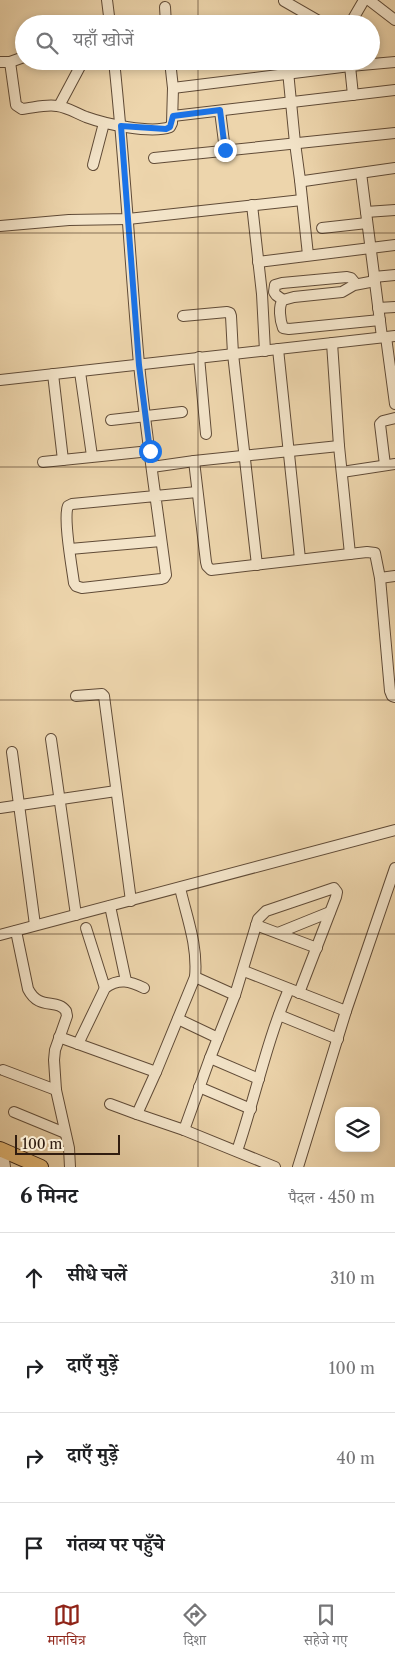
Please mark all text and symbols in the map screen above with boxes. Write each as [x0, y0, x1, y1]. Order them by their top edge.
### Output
search box [15, 15, 380, 70]
text: यहाँ खोजें [73, 28, 134, 51]
icon: search [33, 29, 61, 57]
route end [214, 139, 237, 162]
route start [139, 440, 162, 463]
map controls [335, 1107, 380, 1152]
button: layers [335, 1107, 380, 1152]
scale bar [15, 1132, 120, 1155]
text: 100 m [22, 1135, 62, 1153]
text: 6 मिनट [20, 1183, 78, 1208]
text: पैदल · 450 m [289, 1187, 375, 1207]
text: सीधे चलें [67, 1263, 127, 1286]
icon: ahead [20, 1264, 48, 1292]
text: 310 m [330, 1268, 375, 1288]
text: दाएँ मुड़ें [67, 1353, 118, 1376]
icon: right [20, 1354, 48, 1382]
text: 100 m [329, 1358, 375, 1378]
text: दाएँ मुड़ें [67, 1443, 118, 1466]
icon: right [20, 1444, 48, 1472]
text: 40 m [336, 1448, 375, 1468]
text: गंतव्य पर पहुँचे [67, 1533, 164, 1556]
icon: arrive [20, 1534, 48, 1562]
tab: मानचित्र [48, 1601, 86, 1654]
tab: दिशा [181, 1601, 209, 1654]
tab: सहेजे गए [304, 1601, 347, 1654]

